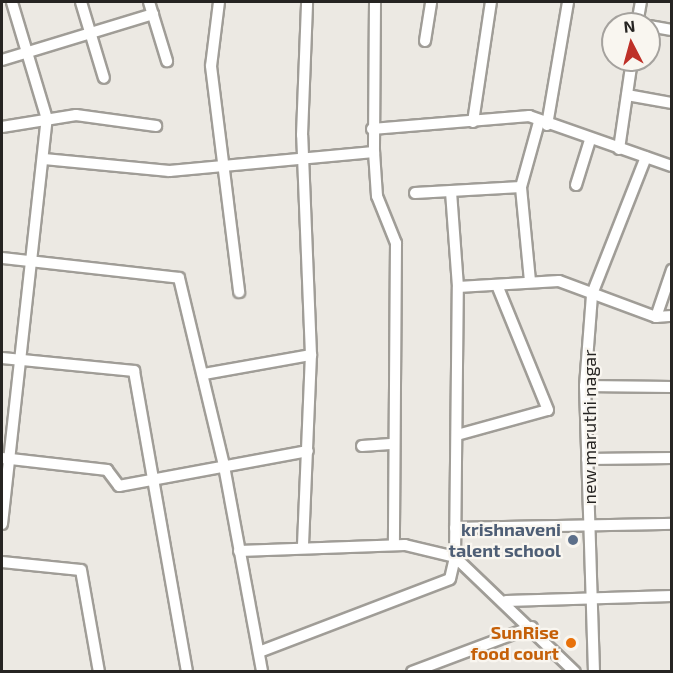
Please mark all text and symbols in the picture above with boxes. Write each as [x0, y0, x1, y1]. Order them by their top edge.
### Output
north arrow [601, 12, 661, 72]
text: N [623, 16, 636, 36]
street label: new maruthi nagar [578, 349, 600, 505]
place label: krishnaveni talent school [449, 519, 561, 562]
marker: krishnaveni talent school [566, 533, 580, 547]
place label: SunRise food court [471, 622, 559, 664]
marker: SunRise food court [564, 636, 578, 650]

